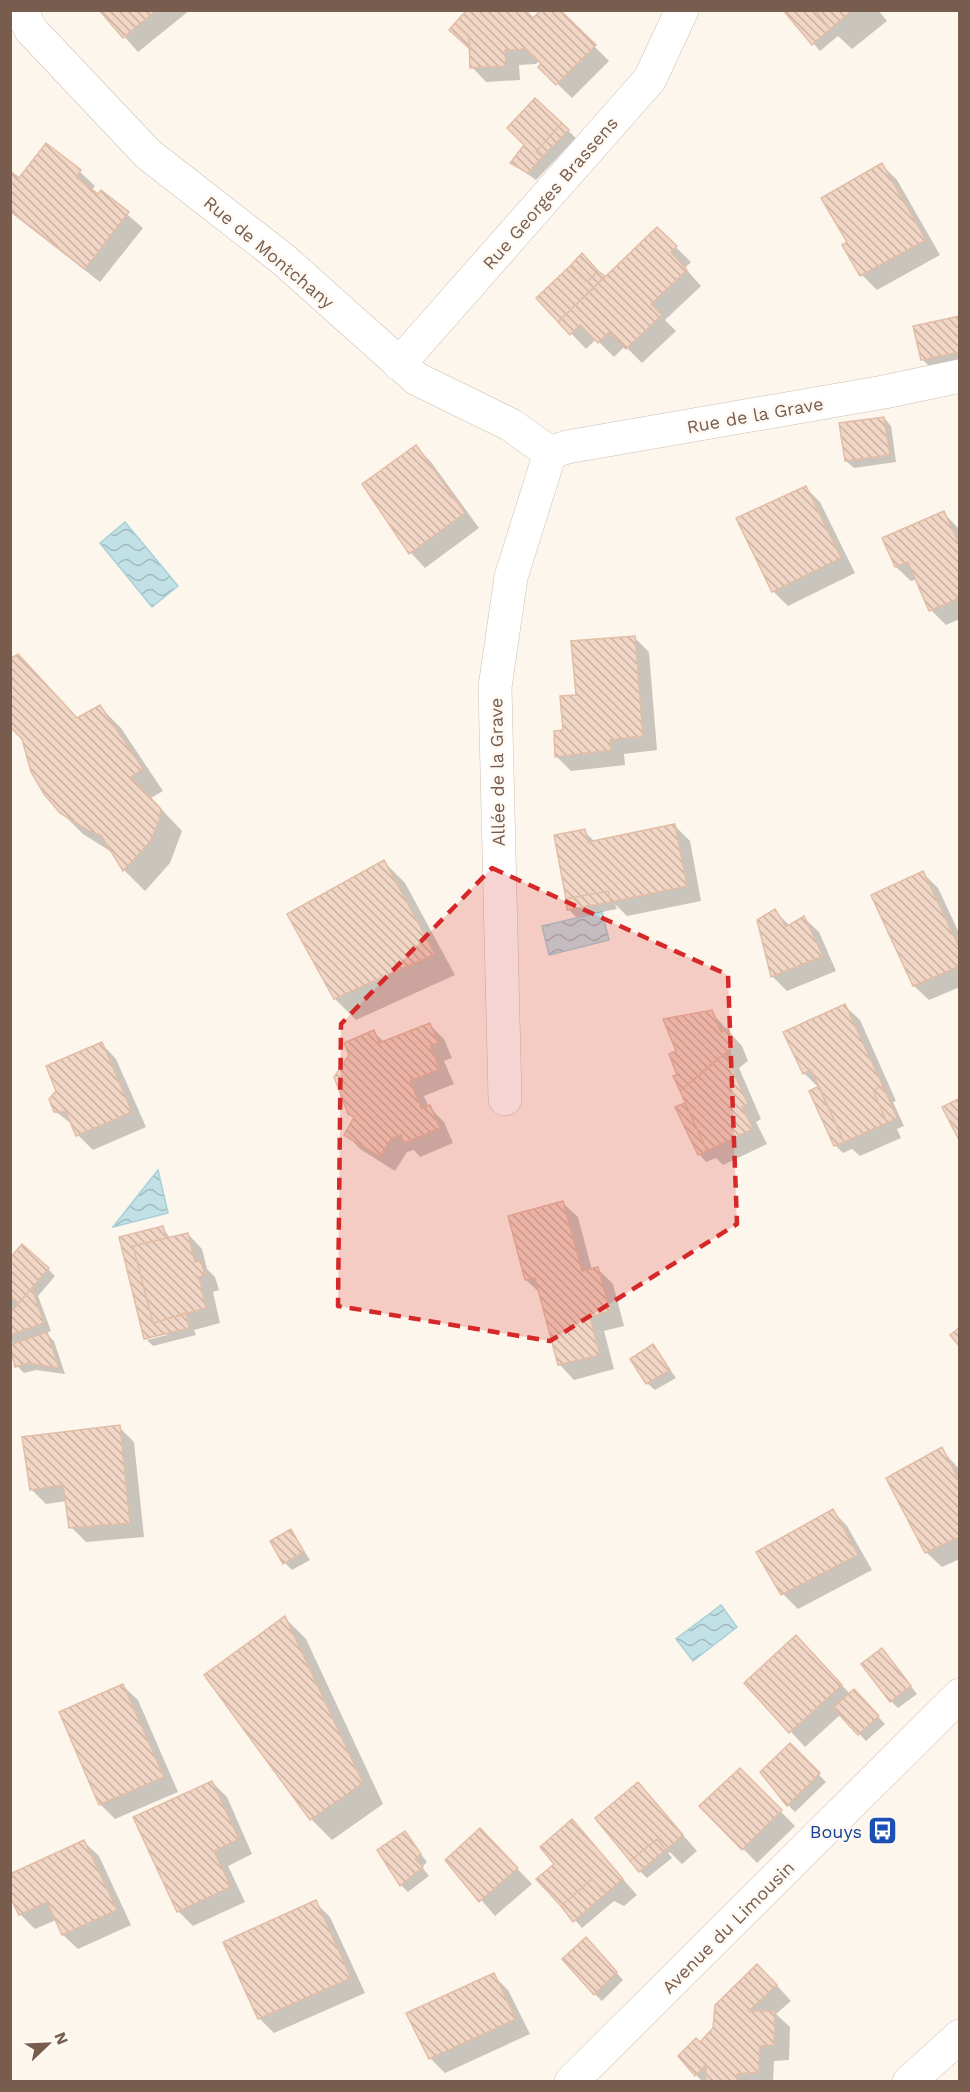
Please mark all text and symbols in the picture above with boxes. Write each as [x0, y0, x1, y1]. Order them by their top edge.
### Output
street label: Rue Georges Brassens [478, 112, 622, 274]
street label: Rue de Montchany [200, 191, 339, 313]
street label: Rue de la Grave [685, 393, 825, 437]
street label: Allée de la Grave [485, 697, 509, 847]
bus stop icon: Bouys [867, 1815, 899, 1847]
place label: Bouys [810, 1821, 862, 1842]
street label: Avenue du Limousin [658, 1857, 798, 1997]
north arrow [18, 2014, 78, 2074]
text: N [50, 2029, 72, 2048]

